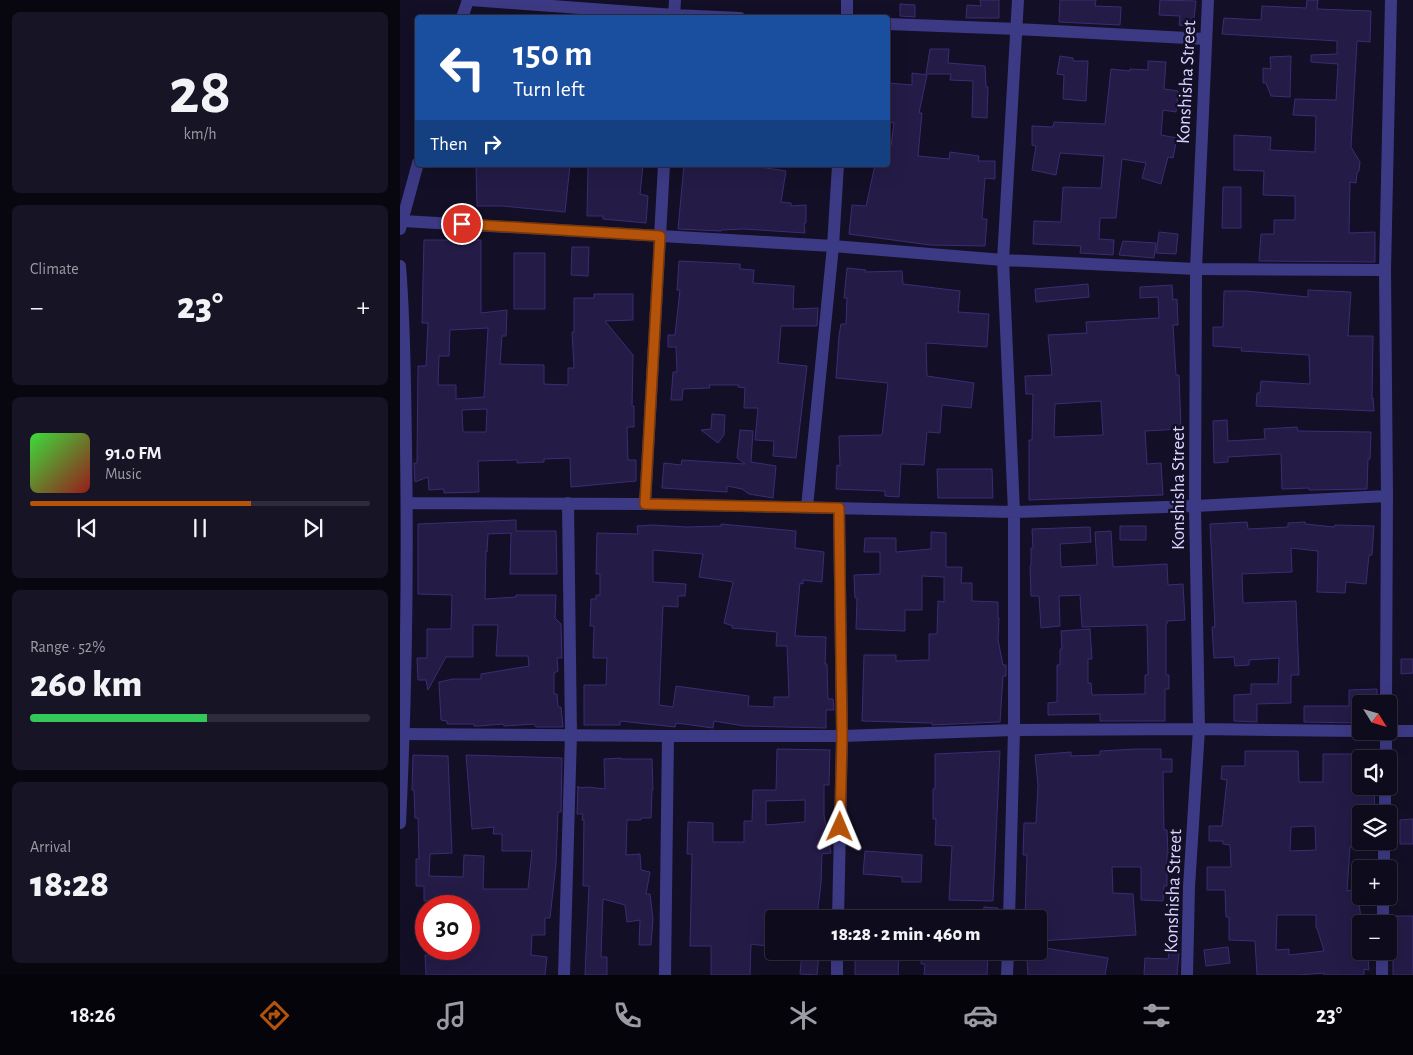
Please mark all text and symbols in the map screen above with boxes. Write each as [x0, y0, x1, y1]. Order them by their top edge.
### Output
street label: Konshisha Street [1174, 20, 1199, 144]
icon: left [430, 35, 495, 100]
text: 150 m [513, 37, 593, 72]
text: 28 [169, 60, 231, 125]
text: Turn left [513, 78, 585, 100]
text: km/h [183, 126, 217, 142]
icon: right [478, 130, 506, 158]
text: Then [430, 135, 468, 154]
pin [441, 203, 483, 245]
icon: arrive [448, 210, 476, 238]
text: Climate [30, 261, 79, 277]
text: 23° [177, 288, 223, 326]
text: − [30, 294, 43, 322]
text: + [357, 294, 370, 322]
street label: Konshisha Street [1169, 426, 1188, 550]
text: 91.0 FM [105, 444, 162, 463]
text: Music [105, 466, 141, 482]
icon: previous [73, 514, 101, 542]
icon: pause [186, 514, 214, 542]
icon: next [299, 514, 327, 542]
text: Range · 52% [30, 639, 105, 655]
text: 260 km [30, 666, 142, 704]
north arrow [1352, 695, 1398, 740]
map controls [1352, 695, 1397, 960]
button: sound [1352, 750, 1397, 795]
position arrow [813, 800, 865, 852]
button: layers [1352, 805, 1397, 850]
street label: Konshisha Street [1162, 829, 1185, 953]
text: Arrival [30, 839, 71, 855]
button: + [1352, 860, 1397, 905]
text: 18:28 [30, 866, 109, 904]
speed limit sign: 30 [415, 895, 480, 960]
button: − [1352, 915, 1397, 960]
text: 18:28 · 2 min · 460 m [832, 925, 980, 944]
icon: directions [257, 998, 292, 1033]
icon: music [434, 998, 469, 1033]
icon: phone [610, 998, 645, 1033]
icon: climate [786, 998, 821, 1033]
icon: car [963, 998, 998, 1033]
icon: filters [1139, 998, 1174, 1033]
text: 18:26 [71, 1004, 116, 1026]
text: 23° [1316, 1004, 1342, 1026]

